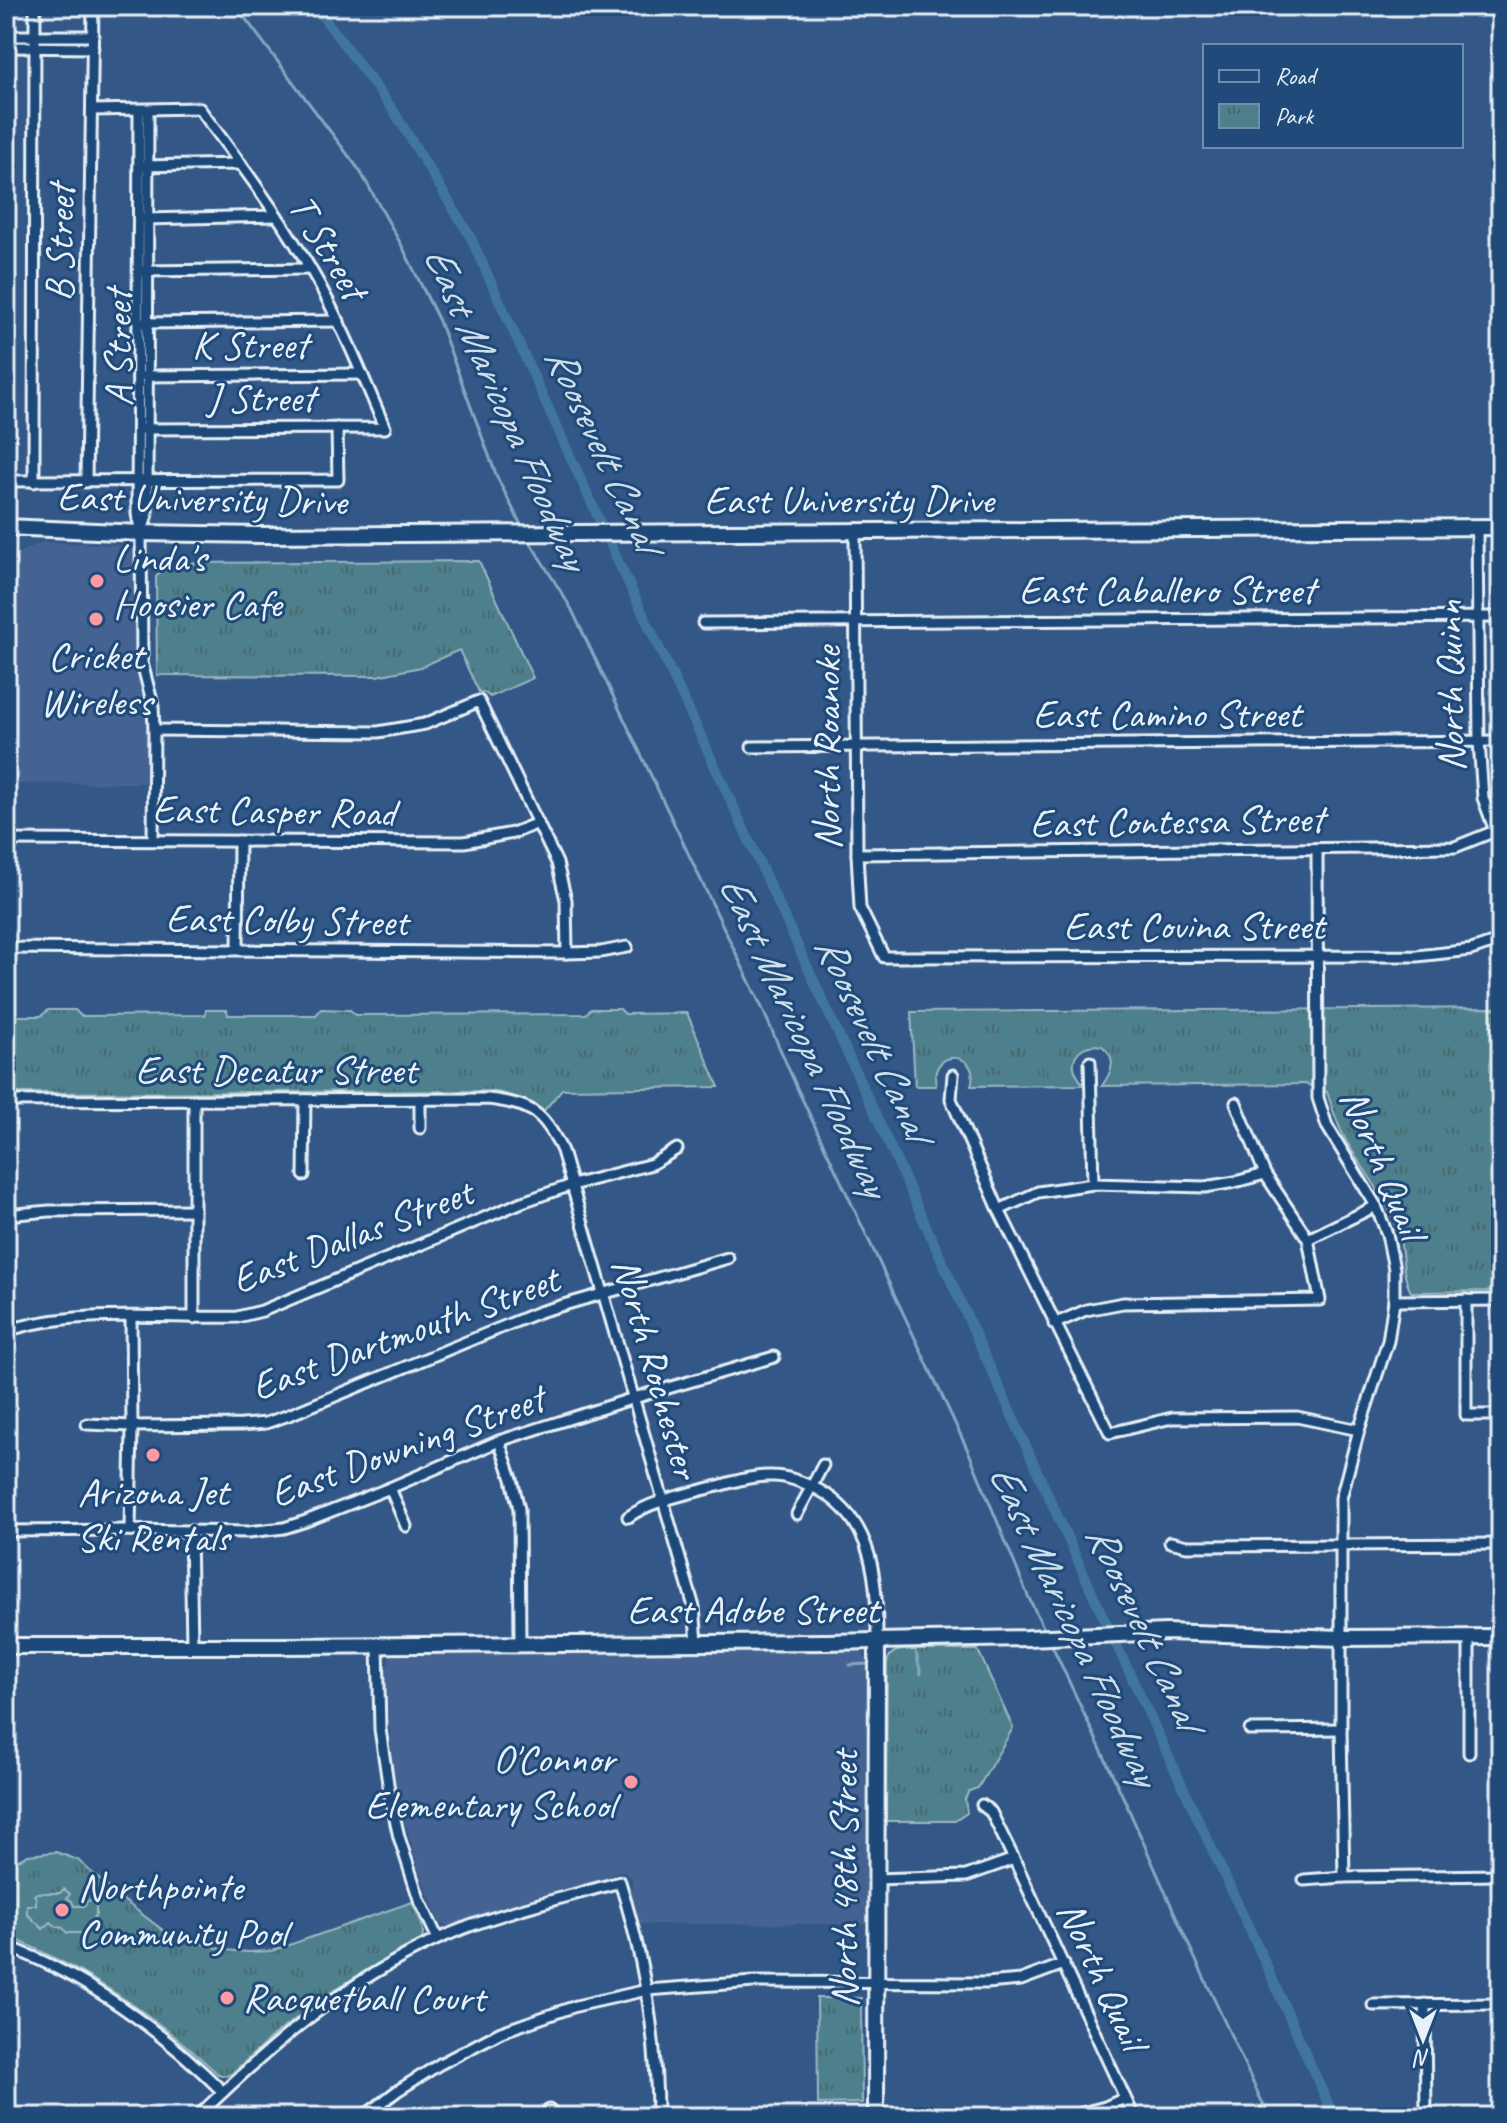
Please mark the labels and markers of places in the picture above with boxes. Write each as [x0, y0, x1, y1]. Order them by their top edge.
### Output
place label: Linda's Hoosier Cafe [113, 533, 285, 629]
marker: Linda's Hoosier Cafe [88, 572, 106, 590]
marker: Cricket Wireless [87, 610, 105, 628]
place label: Cricket Wireless [40, 631, 155, 727]
marker: Arizona Jet Ski Rentals [144, 1446, 162, 1464]
place label: Arizona Jet Ski Rentals [77, 1467, 233, 1563]
place label: O'Connor Elementary School [365, 1734, 621, 1830]
marker: O'Connor Elementary School [622, 1773, 640, 1791]
place label: Northpointe Community Pool [78, 1862, 293, 1958]
marker: Northpointe Community Pool [53, 1901, 71, 1919]
place label: Racquetball Court [243, 1973, 489, 2023]
marker: Racquetball Court [218, 1989, 236, 2007]

